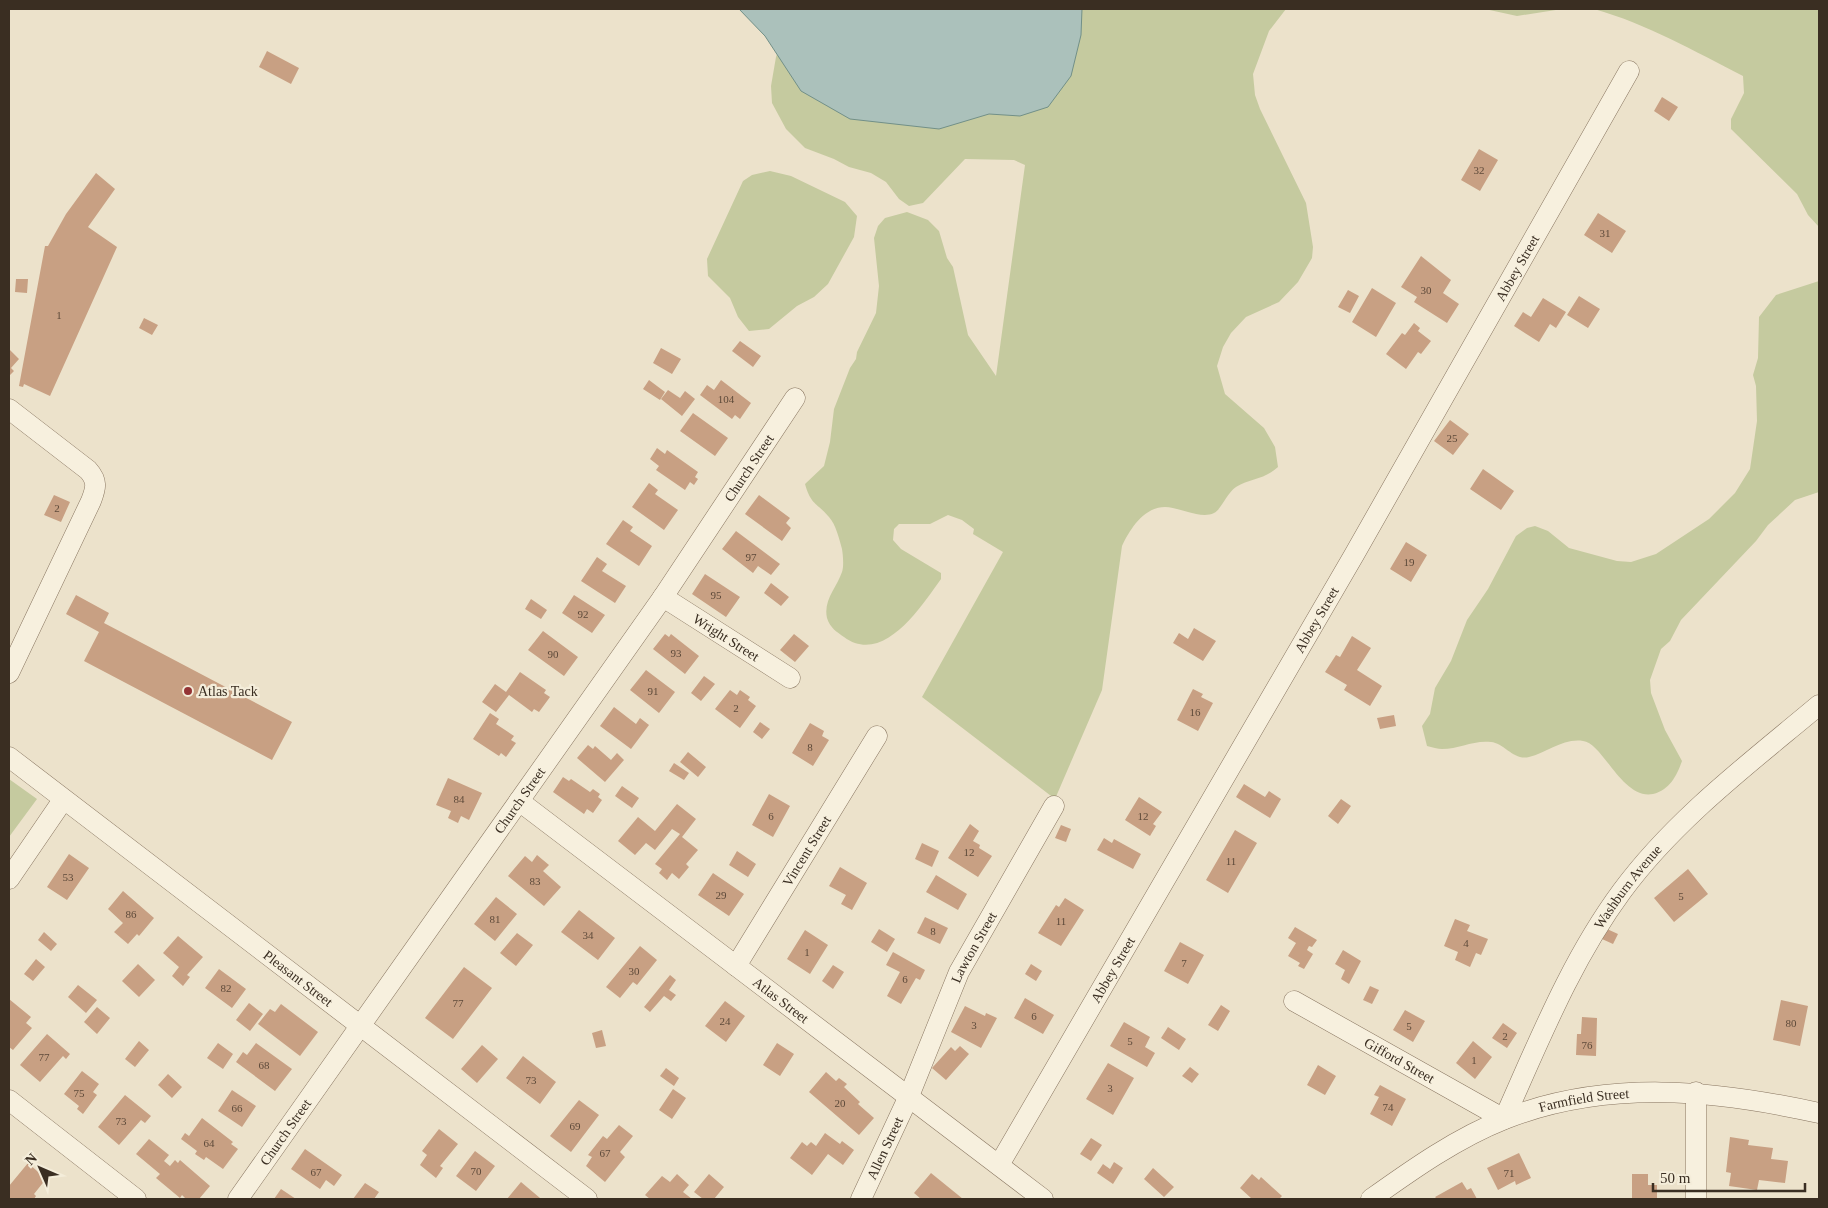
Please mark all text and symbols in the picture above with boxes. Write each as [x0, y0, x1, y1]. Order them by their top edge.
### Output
house number: 32 [1474, 164, 1485, 176]
house number: 31 [1600, 227, 1611, 239]
street label: Abbey Street [1492, 232, 1542, 304]
house number: 30 [1421, 284, 1432, 296]
house number: 1 [56, 309, 62, 321]
house number: 104 [718, 393, 735, 405]
street label: Church Street [721, 431, 776, 504]
house number: 25 [1447, 432, 1458, 444]
house number: 2 [54, 502, 60, 514]
house number: 97 [746, 551, 757, 563]
house number: 19 [1404, 556, 1415, 568]
street label: Abbey Street [1291, 584, 1341, 655]
house number: 95 [711, 589, 722, 601]
house number: 92 [578, 608, 589, 620]
street label: Wright Street [690, 611, 762, 664]
house number: 93 [671, 647, 682, 659]
house number: 90 [548, 648, 559, 660]
place label: Atlas Tack [198, 684, 258, 699]
marker: Atlas Tack [182, 685, 194, 697]
house number: 91 [648, 685, 659, 697]
house number: 2 [733, 702, 739, 714]
house number: 16 [1190, 706, 1201, 718]
house number: 8 [807, 741, 813, 753]
street label: Church Street [491, 764, 548, 836]
house number: 84 [454, 793, 465, 805]
house number: 6 [768, 810, 774, 822]
house number: 12 [1138, 810, 1149, 822]
street label: Vincent Street [779, 813, 834, 889]
street label: Washburn Avenue [1591, 842, 1664, 931]
house number: 12 [964, 846, 975, 858]
house number: 11 [1226, 855, 1236, 867]
house number: 53 [63, 871, 74, 883]
house number: 83 [530, 875, 541, 887]
house number: 29 [716, 889, 727, 901]
house number: 5 [1678, 890, 1684, 902]
house number: 86 [126, 908, 137, 920]
street label: Lawton Street [948, 909, 999, 985]
house number: 81 [490, 913, 501, 925]
house number: 11 [1056, 915, 1066, 927]
house number: 8 [930, 925, 936, 937]
house number: 34 [583, 929, 594, 941]
street label: Abbey Street [1088, 934, 1138, 1005]
house number: 4 [1463, 937, 1469, 949]
house number: 1 [804, 946, 810, 958]
street label: Pleasant Street [261, 947, 336, 1009]
house number: 7 [1181, 957, 1187, 969]
house number: 30 [629, 965, 640, 977]
house number: 6 [902, 973, 908, 985]
street label: Atlas Street [750, 974, 812, 1026]
house number: 82 [221, 982, 232, 994]
house number: 77 [453, 997, 464, 1009]
house number: 6 [1031, 1010, 1037, 1022]
house number: 24 [720, 1015, 731, 1027]
house number: 80 [1786, 1017, 1797, 1029]
house number: 3 [971, 1019, 977, 1031]
house number: 5 [1406, 1020, 1412, 1032]
house number: 2 [1502, 1030, 1508, 1042]
house number: 5 [1127, 1035, 1133, 1047]
street label: Gifford Street [1362, 1035, 1437, 1086]
house number: 76 [1582, 1039, 1593, 1051]
house number: 77 [39, 1051, 50, 1063]
house number: 1 [1471, 1054, 1477, 1066]
house number: 68 [259, 1059, 270, 1071]
house number: 73 [526, 1074, 537, 1086]
house number: 3 [1107, 1082, 1113, 1094]
street label: Farmfield Street [1537, 1086, 1630, 1115]
house number: 75 [74, 1087, 85, 1099]
street label: Church Street [257, 1096, 314, 1168]
house number: 20 [835, 1097, 846, 1109]
house number: 74 [1383, 1101, 1394, 1113]
house number: 66 [232, 1102, 243, 1114]
street label: Allen Street [864, 1114, 906, 1182]
house number: 73 [116, 1115, 127, 1127]
house number: 69 [570, 1120, 581, 1132]
house number: 64 [204, 1137, 215, 1149]
north arrow [15, 1143, 65, 1193]
house number: 67 [600, 1147, 611, 1159]
text: N [22, 1150, 40, 1168]
scale bar [1653, 1160, 1806, 1192]
house number: 70 [471, 1165, 482, 1177]
house number: 67 [311, 1166, 322, 1178]
house number: 71 [1504, 1167, 1515, 1179]
text: 50 m [1660, 1170, 1691, 1186]

